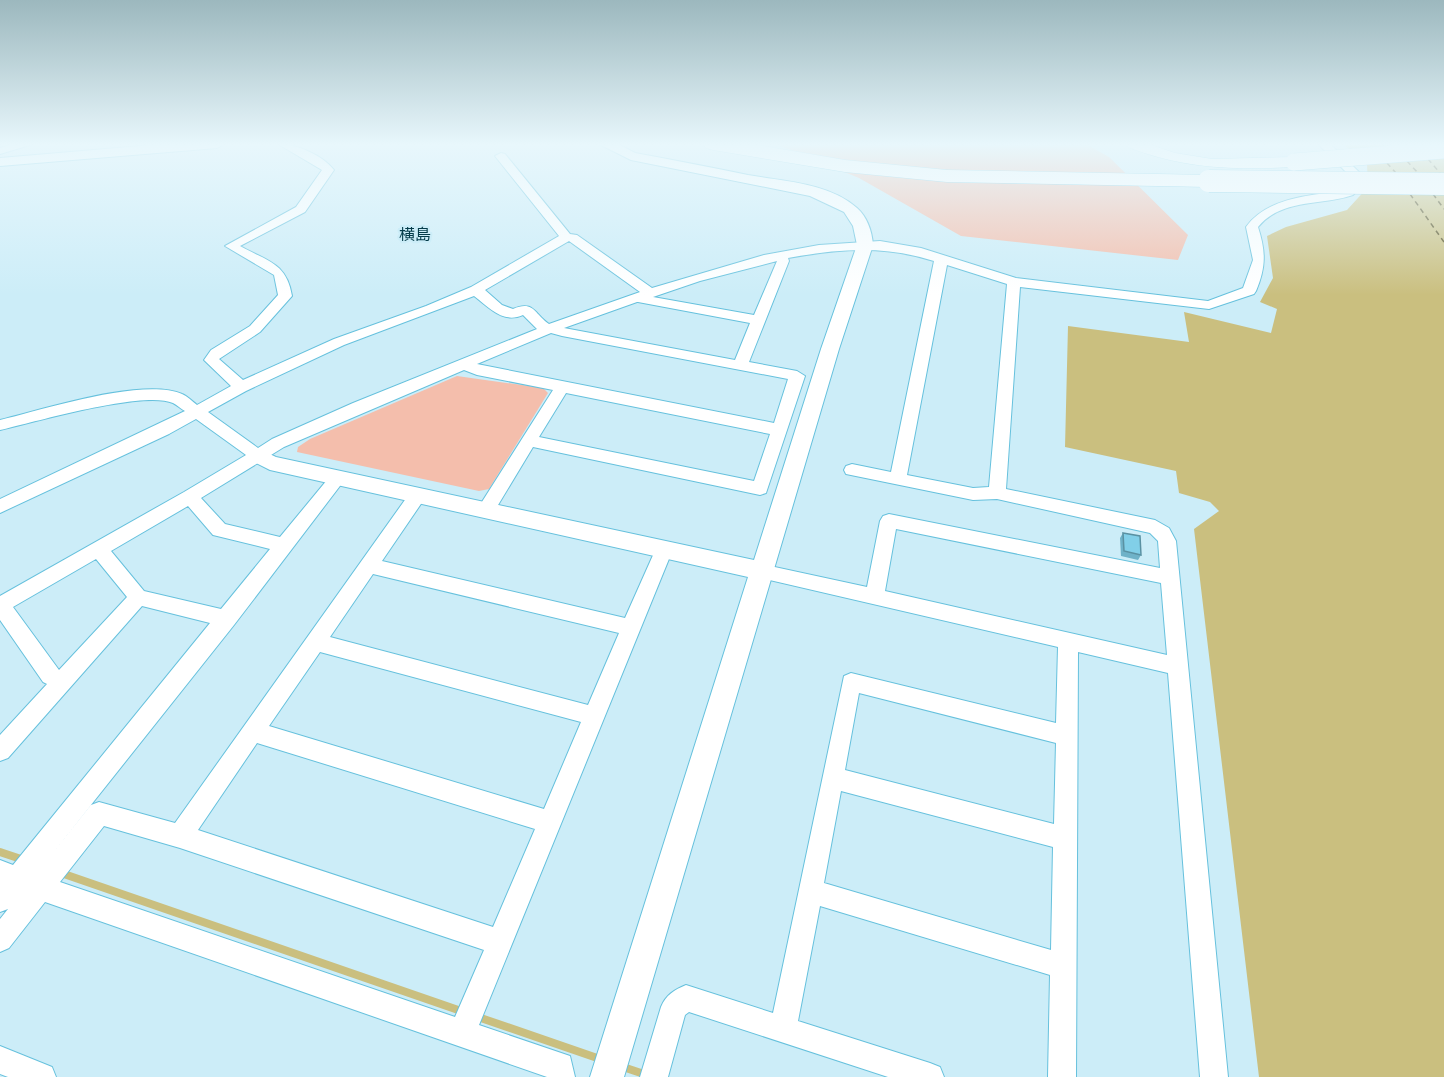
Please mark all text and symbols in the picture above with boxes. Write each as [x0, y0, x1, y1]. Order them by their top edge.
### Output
district label: 横島 [399, 225, 431, 244]

